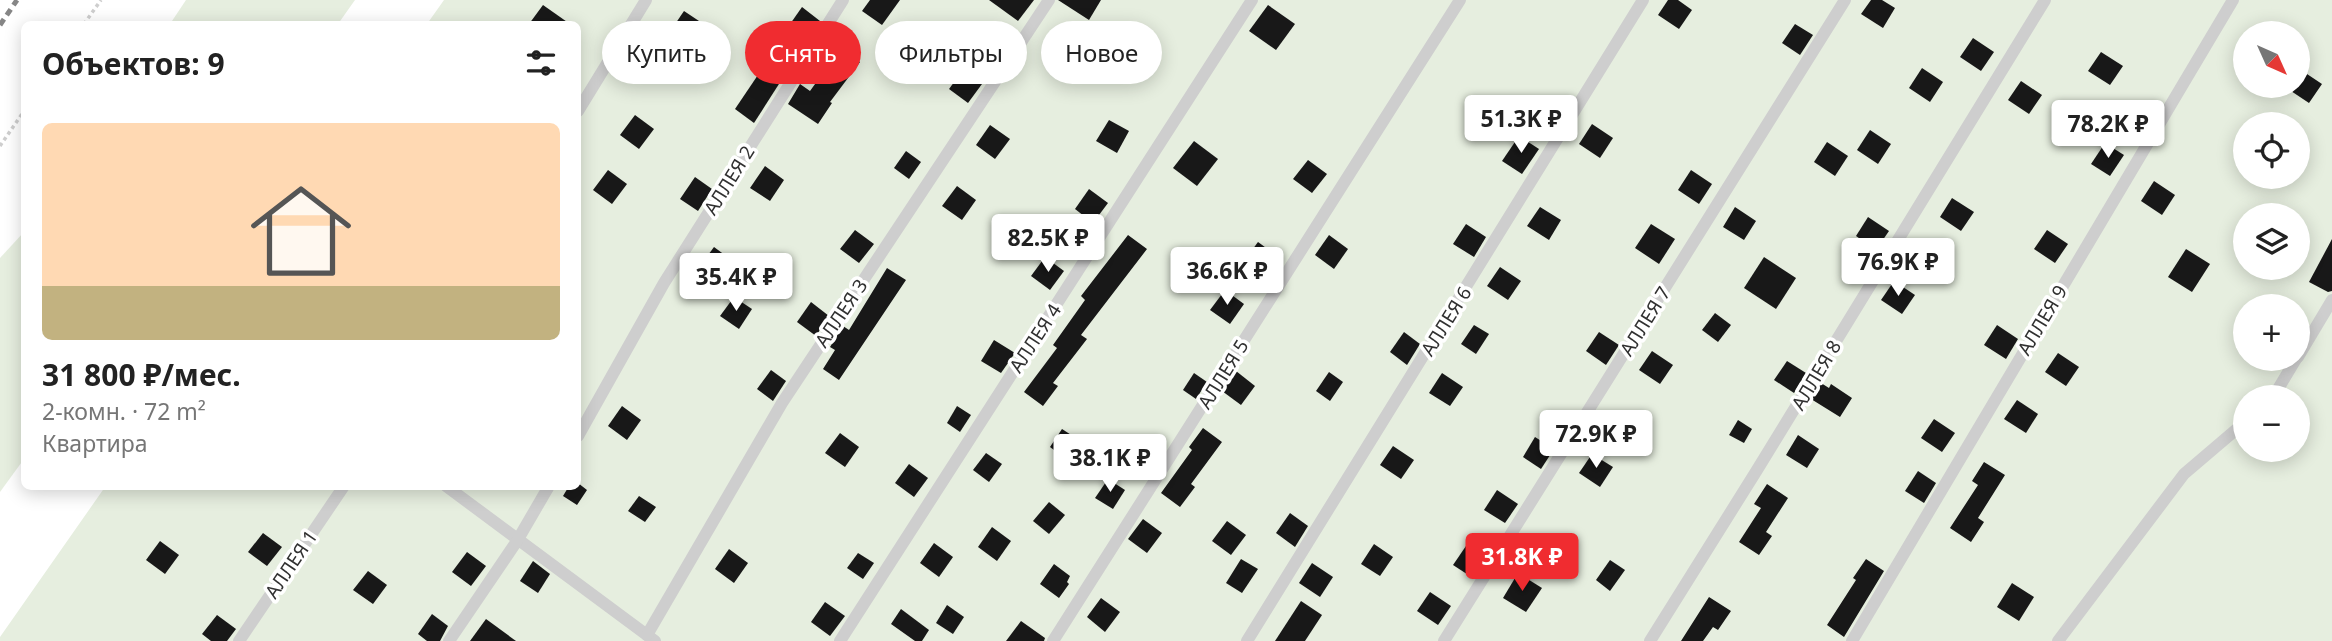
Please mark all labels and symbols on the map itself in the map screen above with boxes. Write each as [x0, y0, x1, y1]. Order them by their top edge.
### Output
north arrow [2233, 21, 2310, 98]
pin: 51.3K ₽ [1456, 96, 1586, 155]
pin: 78.2K ₽ [2043, 100, 2173, 160]
street label: АЛЛЕЯ 2 [698, 140, 760, 220]
pin: 82.5K ₽ [983, 215, 1113, 274]
pin: 76.9K ₽ [1833, 238, 1963, 298]
pin: 36.6K ₽ [1162, 247, 1292, 307]
pin: 35.4K ₽ [671, 254, 801, 313]
street label: АЛЛЕЯ 3 [809, 274, 873, 352]
street label: АЛЛЕЯ 9 [2011, 280, 2073, 360]
street label: АЛЛЕЯ 6 [1415, 281, 1477, 361]
street label: АЛЛЕЯ 7 [1614, 281, 1676, 361]
street label: АЛЛЕЯ 4 [1003, 298, 1067, 377]
street label: АЛЛЕЯ 5 [1192, 334, 1254, 414]
street label: АЛЛЕЯ 8 [1785, 335, 1847, 415]
pin: 72.9K ₽ [1531, 410, 1661, 470]
pin: 38.1K ₽ [1045, 434, 1175, 494]
street label: АЛЛЕЯ 1 [259, 525, 323, 603]
pin: 31.8K ₽ [1457, 534, 1587, 593]

